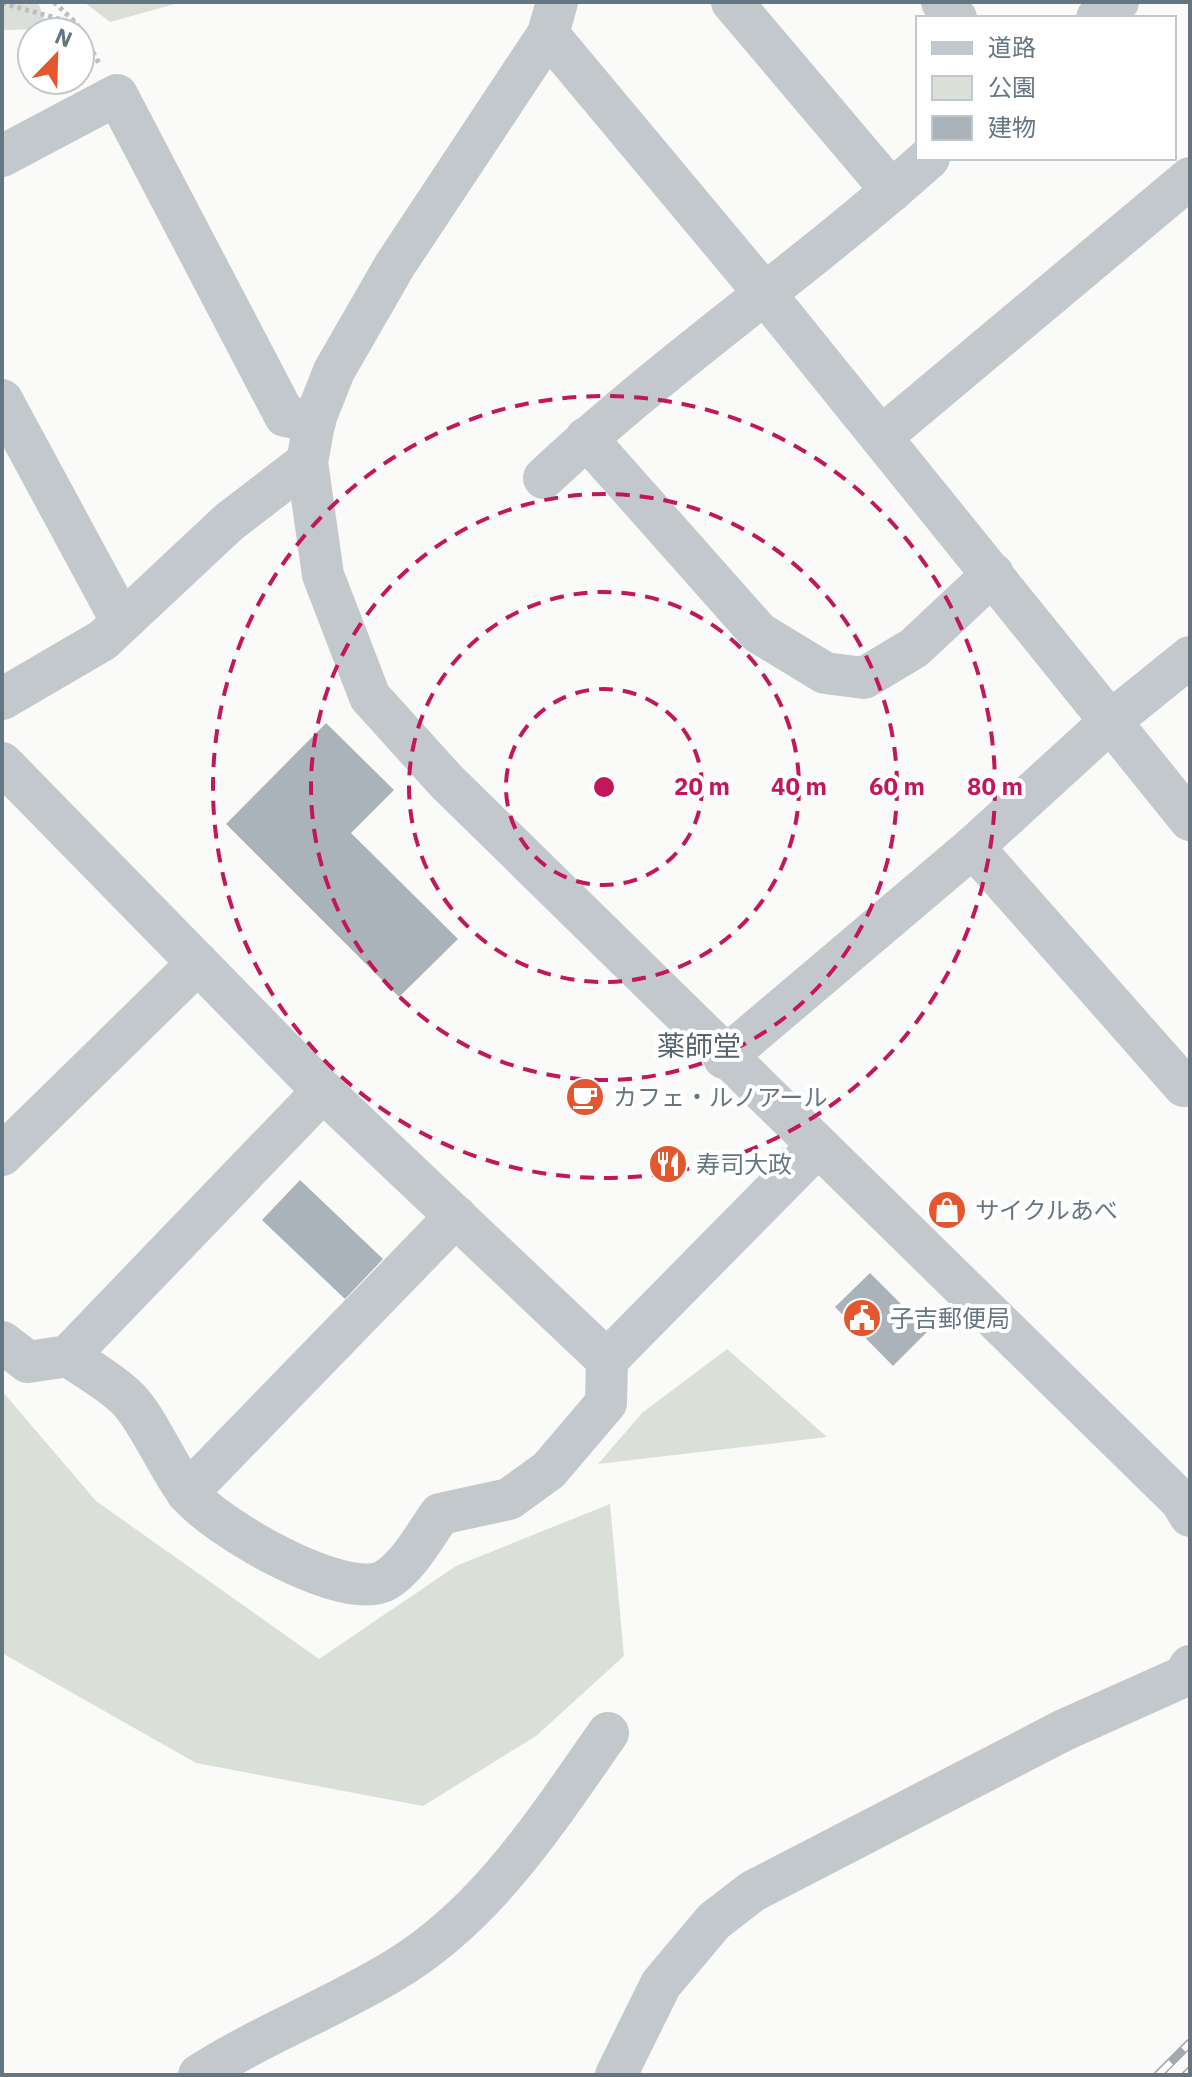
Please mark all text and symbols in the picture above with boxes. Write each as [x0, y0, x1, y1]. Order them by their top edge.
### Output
north arrow [16, 16, 96, 96]
legend [916, 16, 1176, 160]
text: N [51, 21, 77, 54]
text: 道路 [988, 31, 1036, 63]
text: 公園 [988, 71, 1036, 103]
text: 建物 [988, 111, 1036, 143]
text: 20 m [674, 770, 730, 802]
text: 40 m [771, 770, 827, 802]
text: 60 m [869, 770, 925, 802]
text: 80 m [967, 770, 1023, 802]
centre of rings [590, 773, 618, 801]
district label: 薬師堂 [657, 1027, 741, 1064]
cafe icon: カフェ・ルノアール [564, 1076, 606, 1118]
place label: カフェ・ルノアール [613, 1081, 828, 1113]
restaurant icon: 寿司大政 [647, 1143, 689, 1185]
place label: 寿司大政 [696, 1148, 792, 1180]
shop icon: サイクルあべ [926, 1189, 968, 1231]
place label: サイクルあべ [975, 1194, 1118, 1226]
public building icon: 子吉郵便局 [841, 1297, 883, 1339]
place label: 子吉郵便局 [890, 1302, 1010, 1334]

